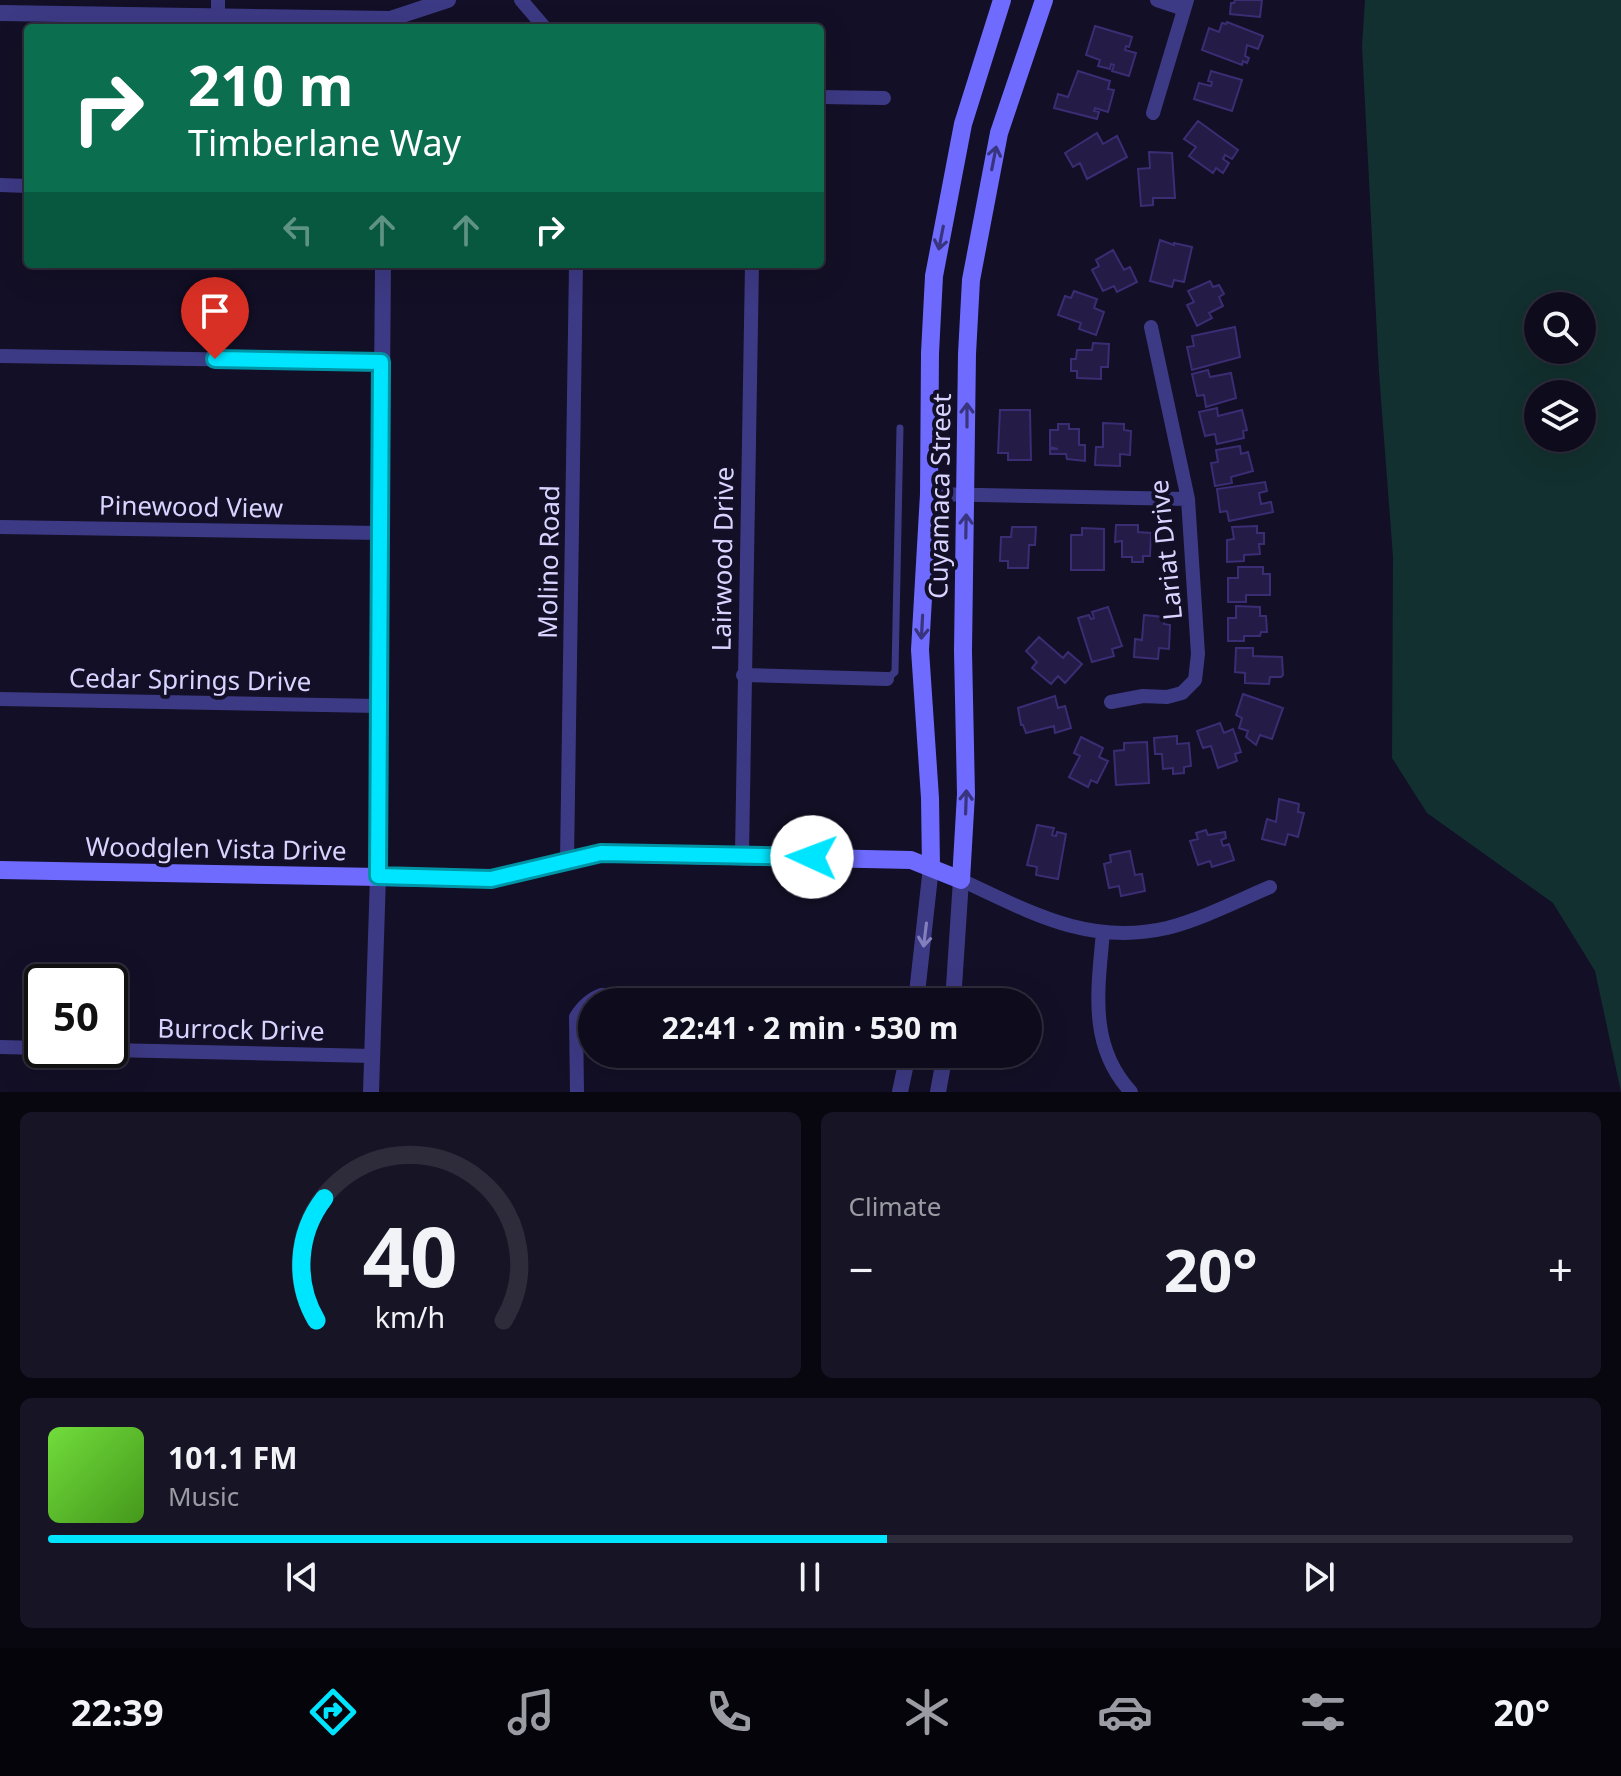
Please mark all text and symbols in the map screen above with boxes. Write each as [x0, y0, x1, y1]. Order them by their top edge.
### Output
text: 210 m [188, 46, 353, 122]
icon: right [56, 56, 160, 160]
text: Timberlane Way [188, 118, 461, 167]
one-way arrow [987, 145, 1002, 171]
icon: left [276, 208, 320, 252]
icon: ahead [360, 208, 404, 252]
icon: ahead [444, 208, 488, 252]
icon: right [528, 208, 572, 252]
one-way arrow [933, 225, 948, 250]
pin [181, 277, 249, 359]
icon: arrive [193, 289, 237, 333]
map controls [1524, 292, 1596, 452]
button: search [1524, 292, 1596, 364]
button: layers [1524, 380, 1596, 452]
street label: Cuyamaca Street [919, 393, 959, 599]
one-way arrow [959, 402, 975, 429]
street label: Lairwood Drive [702, 466, 742, 652]
street label: Lariat Drive [1140, 478, 1190, 622]
street label: Molino Road [529, 485, 567, 639]
street label: Pinewood View [99, 486, 284, 526]
one-way arrow [958, 513, 974, 540]
one-way arrow [914, 614, 929, 640]
street label: Cedar Springs Drive [68, 659, 312, 699]
one-way arrow [958, 789, 973, 816]
position arrow [770, 815, 854, 899]
street label: Woodglen Vista Drive [85, 828, 347, 868]
one-way arrow [917, 921, 932, 948]
speed limit sign: 50 [24, 964, 128, 1068]
text: 22:41 · 2 min · 530 m [662, 1007, 958, 1048]
street label: Burrock Drive [157, 1010, 325, 1048]
text: Climate [849, 1188, 941, 1224]
text: 40 [363, 1198, 458, 1311]
text: 20° [1164, 1228, 1258, 1310]
text: − [849, 1239, 874, 1299]
text: + [1548, 1239, 1573, 1299]
text: km/h [375, 1297, 445, 1336]
text: 101.1 FM [168, 1437, 298, 1478]
text: Music [168, 1478, 239, 1514]
icon: previous [280, 1555, 324, 1599]
icon: pause [788, 1555, 832, 1599]
icon: next [1297, 1555, 1341, 1599]
icon: directions [305, 1684, 361, 1740]
icon: music [503, 1684, 559, 1740]
icon: phone [701, 1684, 757, 1740]
icon: climate [899, 1684, 955, 1740]
icon: car [1097, 1684, 1153, 1740]
icon: filters [1295, 1684, 1351, 1740]
text: 22:39 [71, 1688, 163, 1737]
text: 20° [1493, 1688, 1550, 1737]

